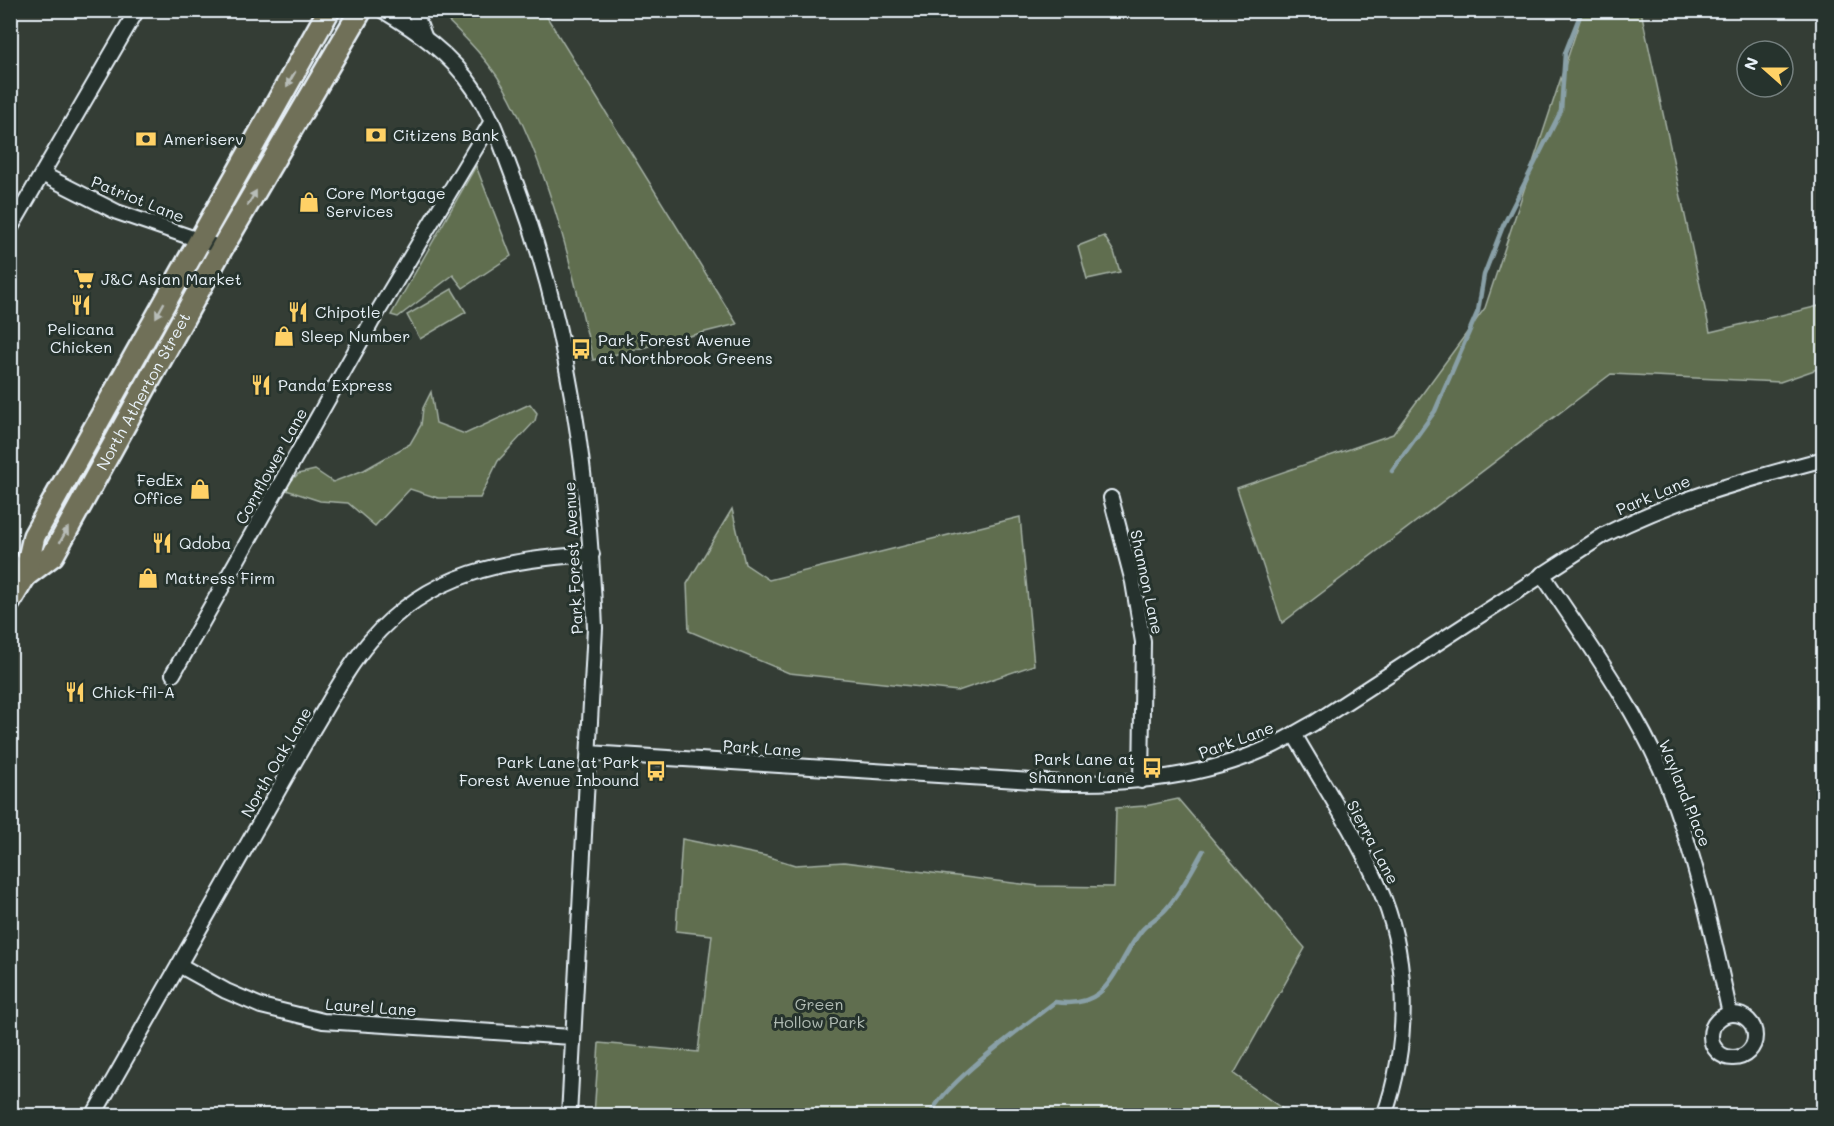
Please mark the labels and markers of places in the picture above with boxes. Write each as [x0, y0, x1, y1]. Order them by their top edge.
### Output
bank icon: Citizens Bank [364, 123, 388, 147]
place label: Citizens Bank [393, 124, 499, 145]
bank icon: Ameriserv [134, 127, 158, 151]
place label: Ameriserv [163, 128, 244, 149]
place label: Core Mortgage Services [326, 182, 446, 221]
shop icon: Core Mortgage Services [297, 190, 321, 214]
supermarket icon: J&C Asian Market [72, 267, 96, 291]
place label: J&C Asian Market [101, 268, 242, 289]
restaurant icon: Pelicana Chicken [69, 293, 93, 317]
restaurant icon: Chipotle [286, 300, 310, 324]
place label: Chipotle [315, 301, 381, 322]
place label: Pelicana Chicken [48, 318, 114, 357]
shop icon: Sleep Number [272, 324, 296, 348]
place label: Sleep Number [301, 325, 410, 346]
place label: Park Forest Avenue at Northbrook Greens [598, 329, 773, 368]
bus stop icon: Park Forest Avenue at Northbrook Greens [569, 337, 593, 361]
restaurant icon: Panda Express [249, 373, 273, 397]
place label: Panda Express [278, 374, 393, 395]
place label: FedEx Office [134, 469, 183, 508]
shop icon: FedEx Office [188, 477, 212, 501]
restaurant icon: Qdoba [150, 531, 174, 555]
place label: Qdoba [179, 532, 231, 553]
shop icon: Mattress Firm [136, 566, 160, 590]
place label: Mattress Firm [165, 567, 275, 588]
restaurant icon: Chick-fil-A [63, 680, 87, 704]
place label: Chick-fil-A [92, 681, 175, 702]
place label: Park Lane at Shannon Lane [1029, 748, 1135, 787]
place label: Park Lane at Park Forest Avenue Inbound [459, 751, 639, 790]
bus stop icon: Park Lane at Shannon Lane [1140, 756, 1164, 780]
bus stop icon: Park Lane at Park Forest Avenue Inbound [644, 759, 668, 783]

